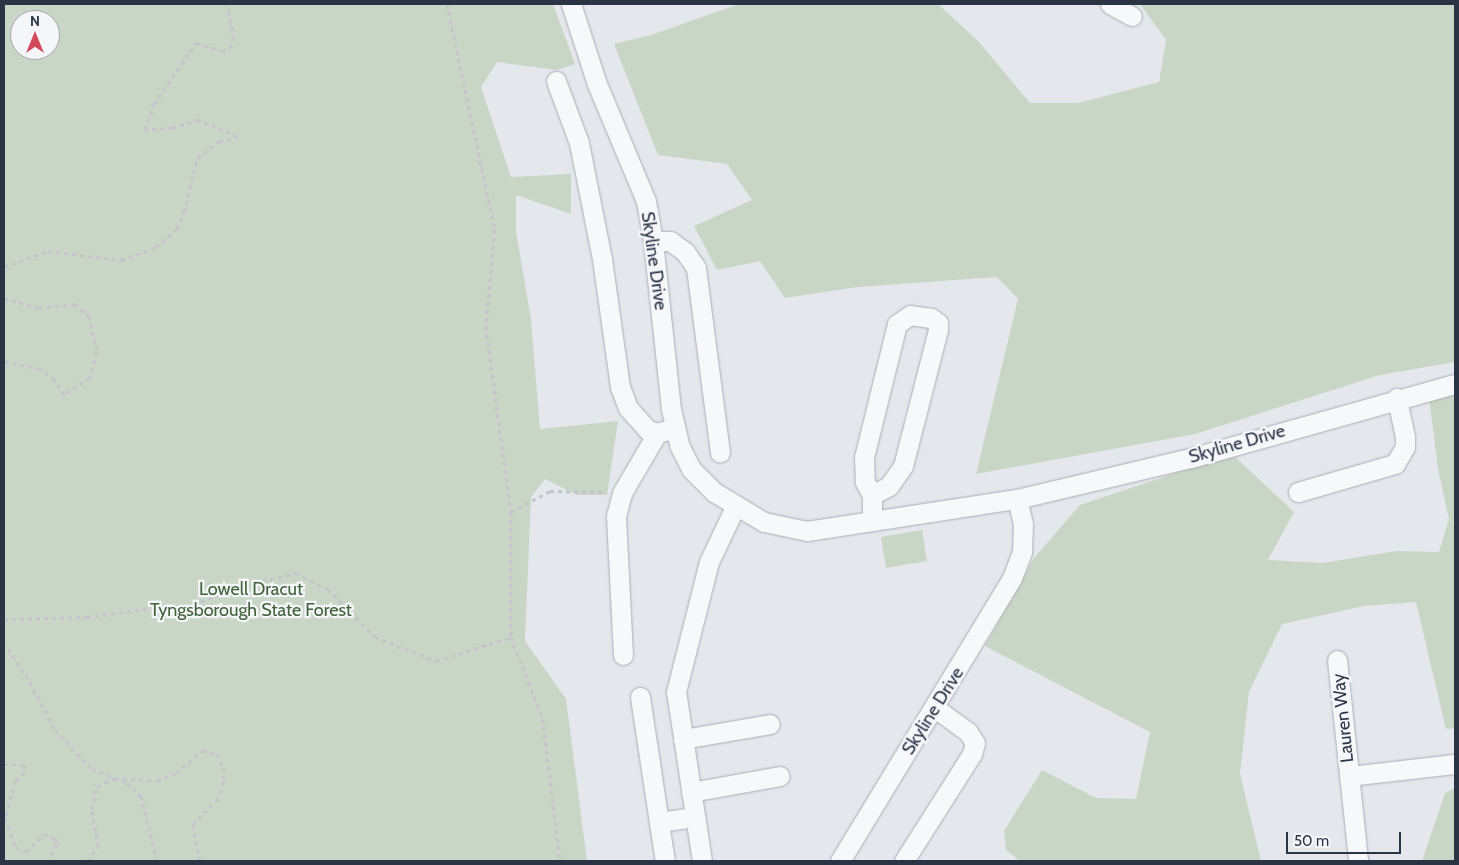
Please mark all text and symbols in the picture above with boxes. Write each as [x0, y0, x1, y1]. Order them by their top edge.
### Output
north arrow [10, 10, 60, 60]
text: N [30, 12, 40, 30]
street label: Skyline Drive [636, 210, 672, 312]
street label: Skyline Drive [1186, 420, 1288, 468]
park label: Lowell Dracut Tyngsborough State Forest [150, 579, 352, 622]
street label: Skyline Drive [898, 663, 968, 759]
street label: Lauren Way [1328, 672, 1358, 764]
scale bar [1289, 822, 1404, 854]
text: 50 m [1294, 832, 1329, 850]

